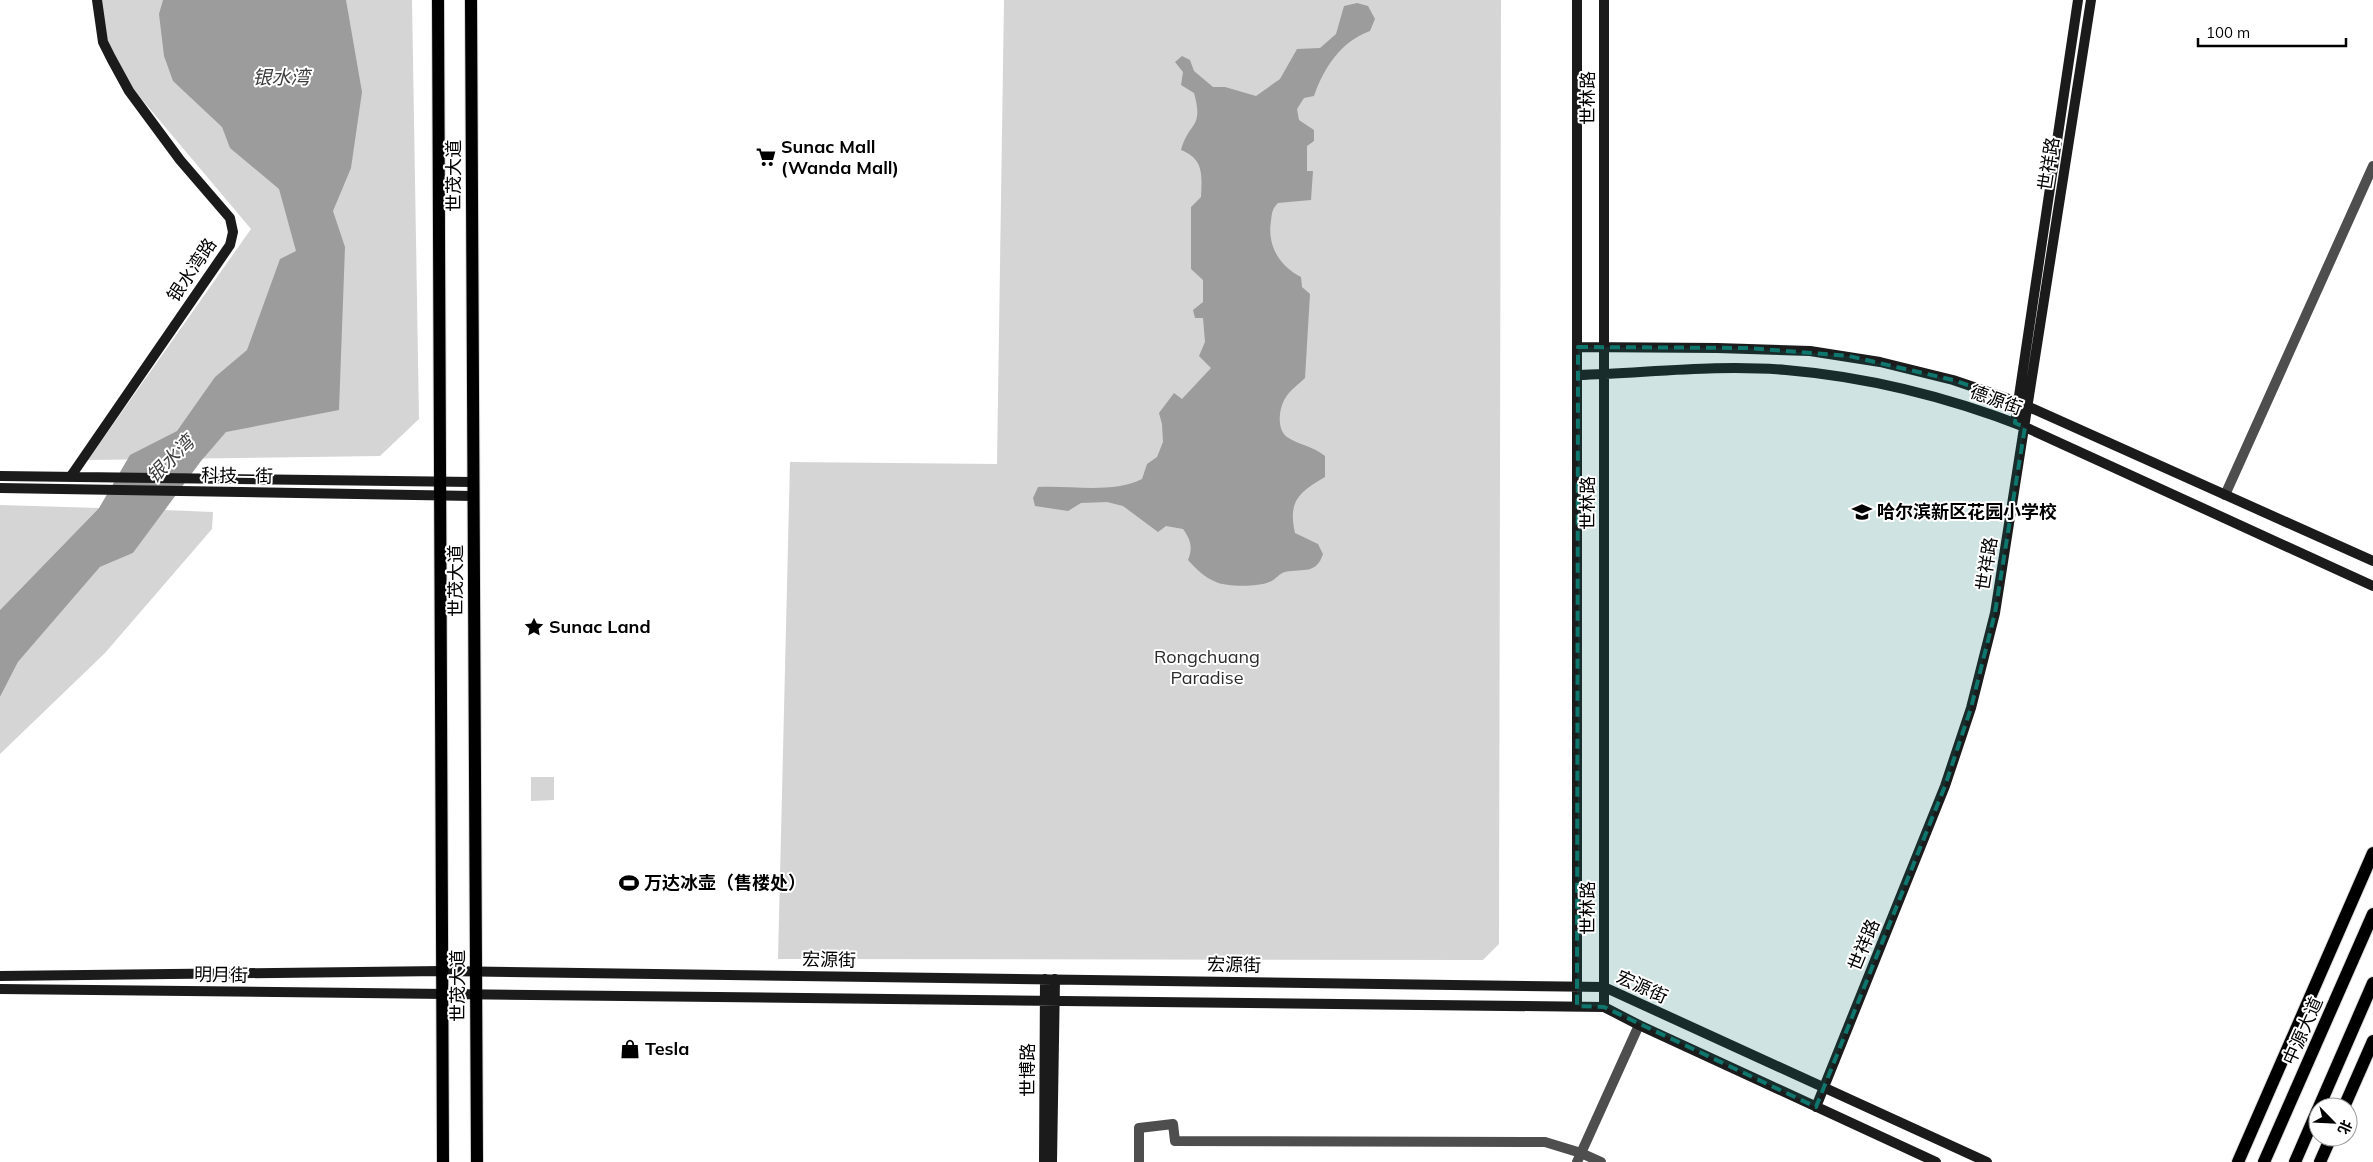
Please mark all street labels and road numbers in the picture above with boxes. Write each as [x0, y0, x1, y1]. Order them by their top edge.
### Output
street label: 世林路 [1576, 71, 1599, 125]
street label: 世祥路 [2033, 135, 2064, 192]
street label: 世茂大道 [442, 140, 465, 212]
street label: 银水湾路 [162, 233, 221, 306]
street label: 德源街 [1967, 379, 2025, 420]
street label: 科技一街 [201, 463, 273, 488]
street label: 世林路 [1576, 476, 1599, 530]
street label: 世祥路 [1971, 535, 2002, 592]
street label: 世茂大道 [444, 545, 467, 617]
street label: 世林路 [1576, 881, 1599, 935]
street label: 世祥路 [1843, 915, 1884, 974]
street label: 宏源街 [802, 948, 856, 971]
street label: 世茂大道 [446, 950, 469, 1022]
street label: 宏源街 [1207, 953, 1261, 976]
street label: 明月街 [194, 963, 248, 986]
street label: 宏源街 [1613, 965, 1672, 1008]
street label: 中源大道 [2277, 993, 2328, 1068]
street label: 世博路 [1016, 1043, 1039, 1097]

